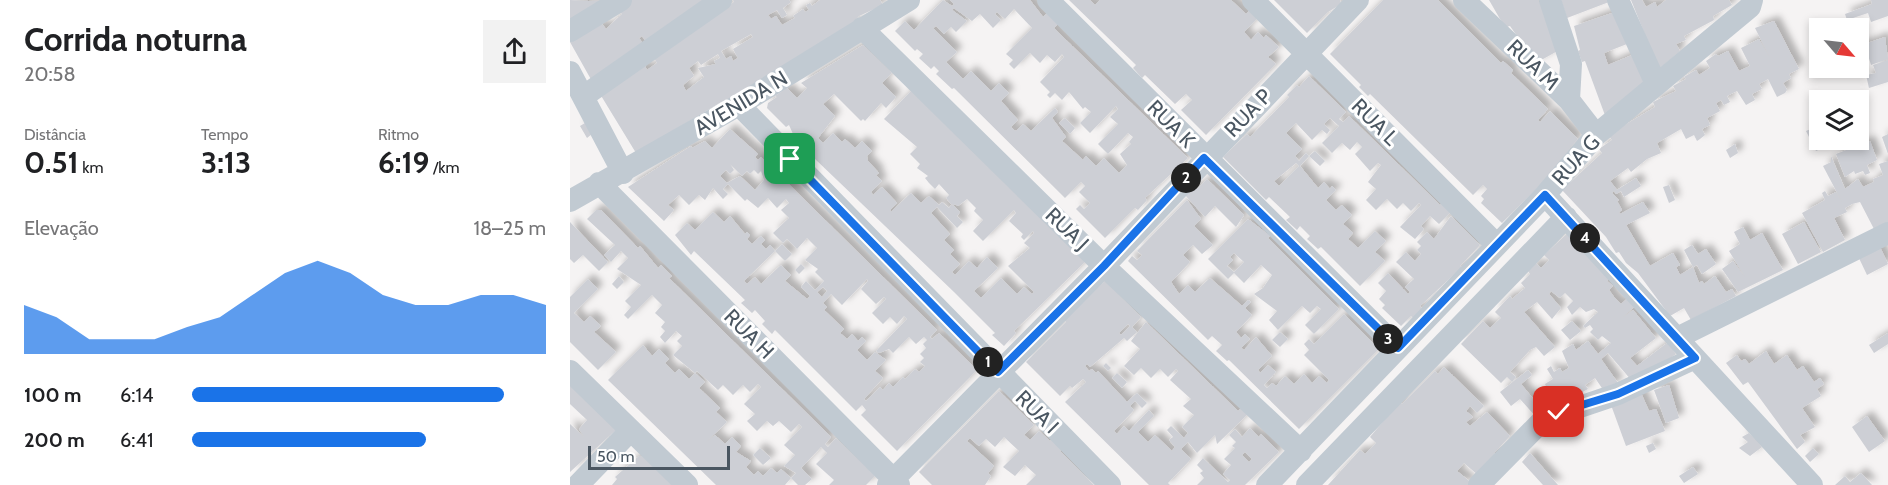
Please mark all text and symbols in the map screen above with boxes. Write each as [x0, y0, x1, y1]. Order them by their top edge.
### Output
north arrow [1809, 18, 1869, 78]
map controls [1809, 18, 1869, 150]
text: Corrida noturna [24, 19, 247, 59]
button: share [483, 20, 546, 83]
street label: RUA M [1502, 34, 1564, 95]
text: 20:58 [24, 62, 76, 86]
street label: AVENIDA N [690, 65, 792, 140]
street label: RUA P [1219, 83, 1277, 142]
button: layers [1809, 90, 1869, 150]
street label: RUA L [1347, 93, 1404, 151]
street label: RUA K [1142, 95, 1200, 153]
text: Distância [24, 125, 86, 144]
text: Tempo [201, 125, 248, 144]
text: Ritmo [378, 125, 419, 144]
street label: RUA G [1546, 129, 1605, 190]
pin [764, 133, 815, 184]
icon: arrive [773, 142, 806, 175]
text: 0.51 [24, 144, 79, 181]
text: 3:13 [201, 144, 251, 181]
text: 6:19 [378, 144, 429, 181]
text: km [79, 158, 104, 177]
text: /km [429, 158, 459, 177]
pin: 2 [1171, 163, 1201, 193]
text: 2 [1182, 168, 1190, 187]
street label: RUA J [1040, 202, 1094, 255]
text: Elevação [24, 216, 99, 240]
text: 18–25 m [473, 216, 546, 240]
pin: 4 [1570, 223, 1600, 253]
text: 4 [1580, 228, 1590, 247]
street label: RUA H [719, 304, 779, 364]
pin: 3 [1373, 324, 1403, 354]
text: 3 [1384, 329, 1392, 348]
pin: 1 [973, 347, 1003, 377]
text: 1 [985, 352, 991, 371]
text: 100 m [24, 383, 82, 407]
text: 6:14 [120, 383, 154, 407]
street label: RUA I [1011, 385, 1064, 438]
pin [1533, 386, 1584, 437]
icon: check [1542, 395, 1575, 428]
text: 200 m [24, 428, 85, 452]
text: 6:41 [120, 428, 154, 452]
scale bar [588, 443, 730, 470]
text: 50 m [597, 447, 634, 466]

